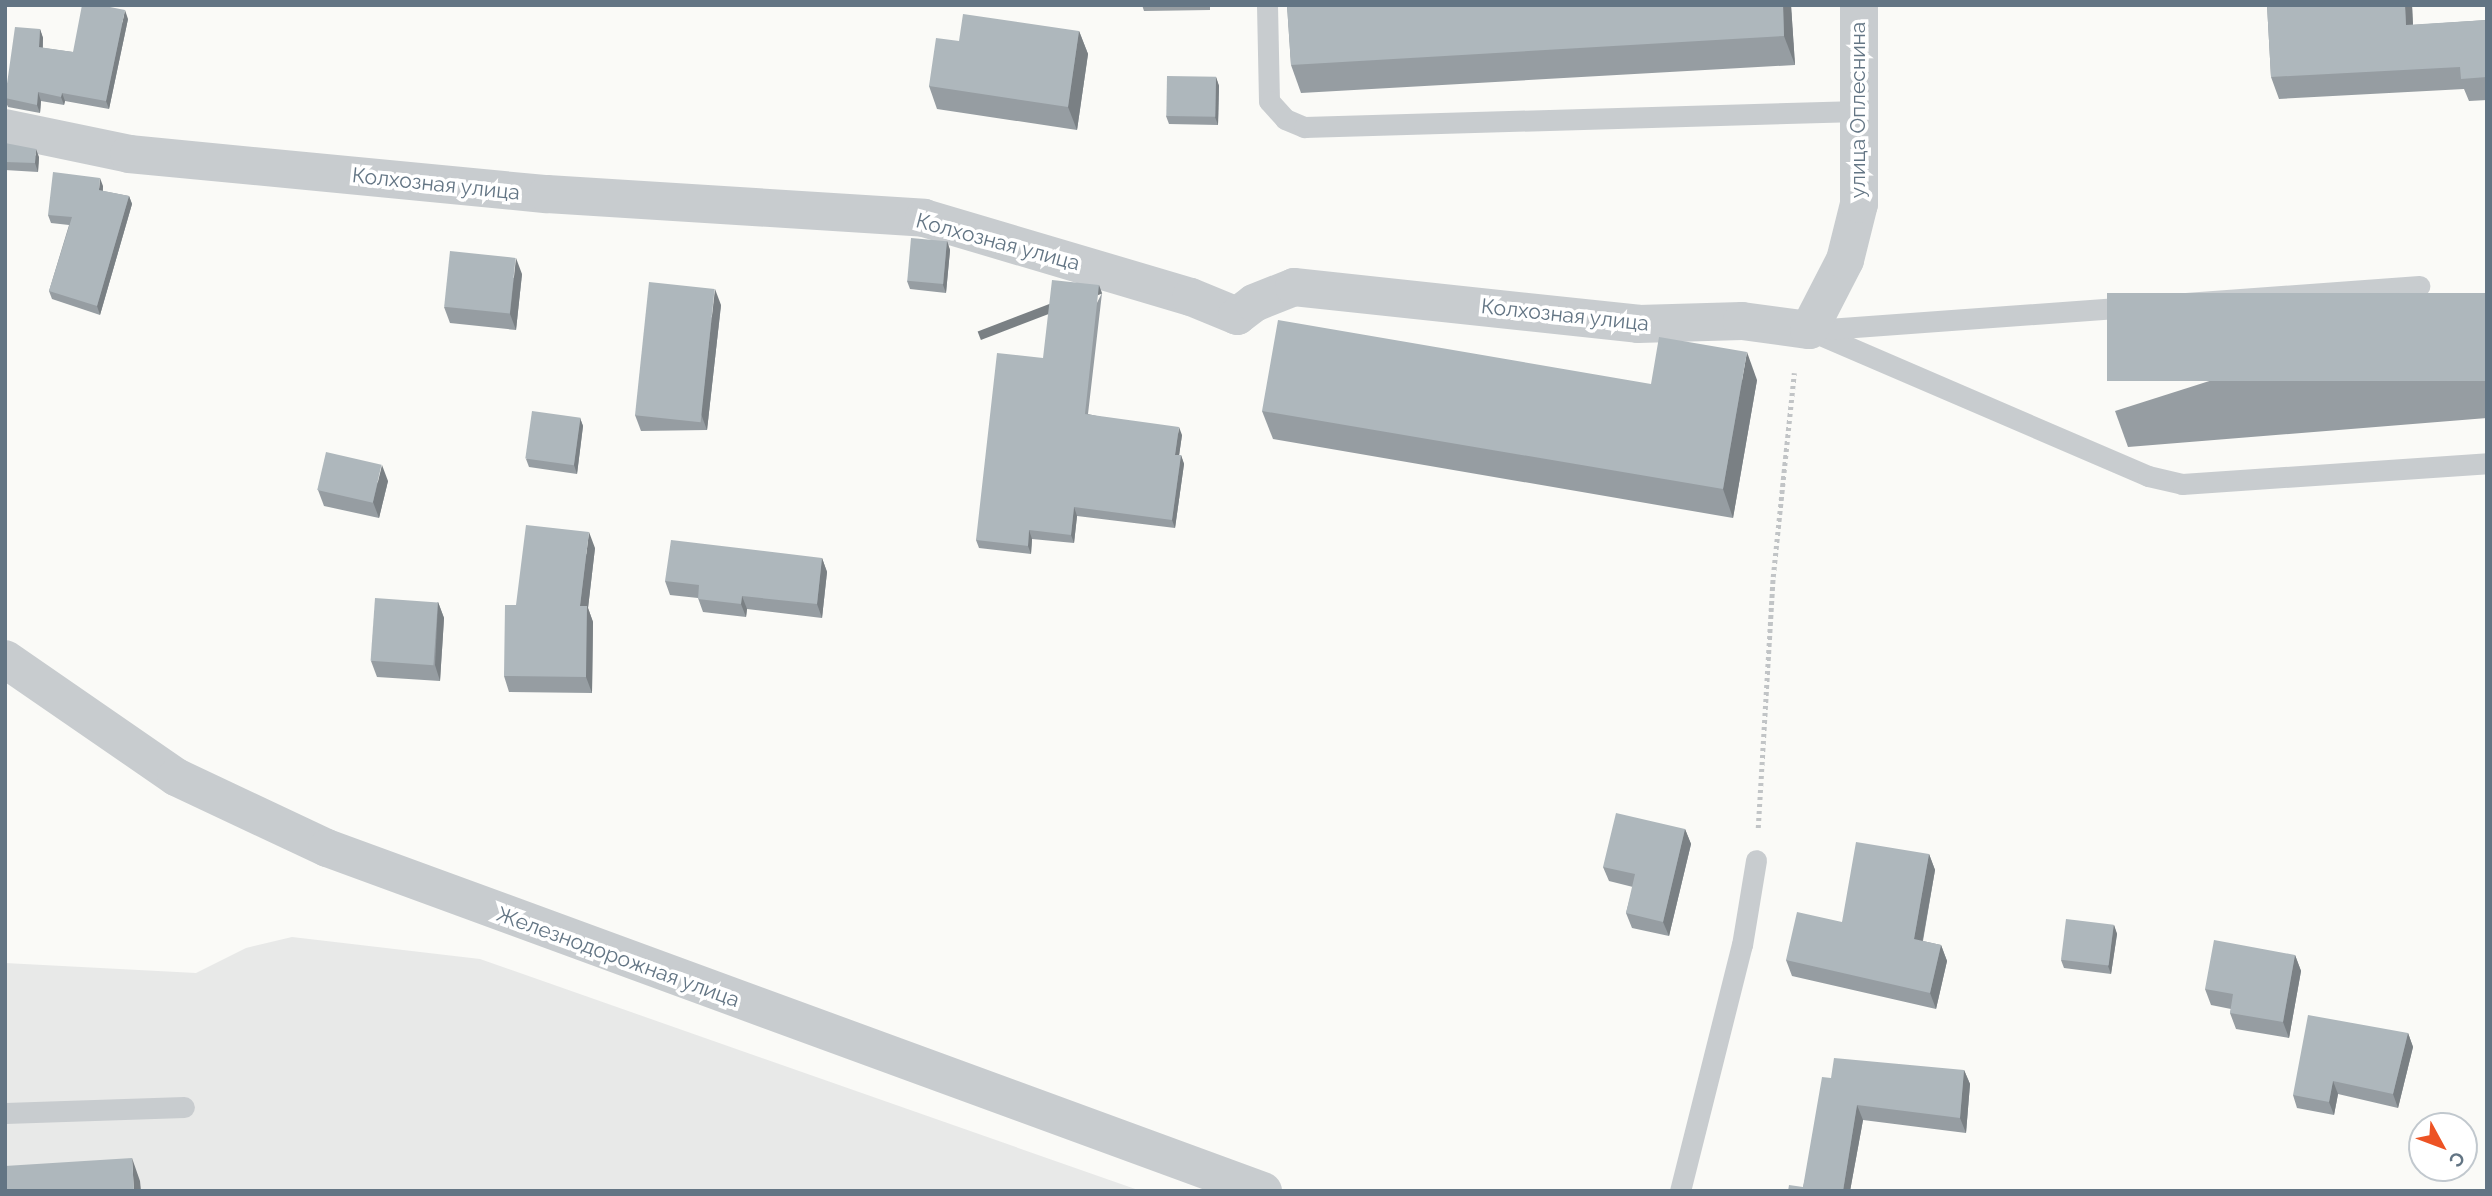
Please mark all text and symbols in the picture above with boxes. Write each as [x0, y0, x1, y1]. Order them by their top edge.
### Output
street label: улица Оплеснина [1845, 22, 1871, 198]
street label: Колхозная улица [351, 163, 521, 205]
street label: Колхозная улица [913, 208, 1083, 276]
street label: Колхозная улица [1480, 294, 1650, 336]
street label: Железнодорожная улица [493, 901, 743, 1013]
north arrow [2408, 1112, 2478, 1182]
text: С [2445, 1147, 2470, 1172]

